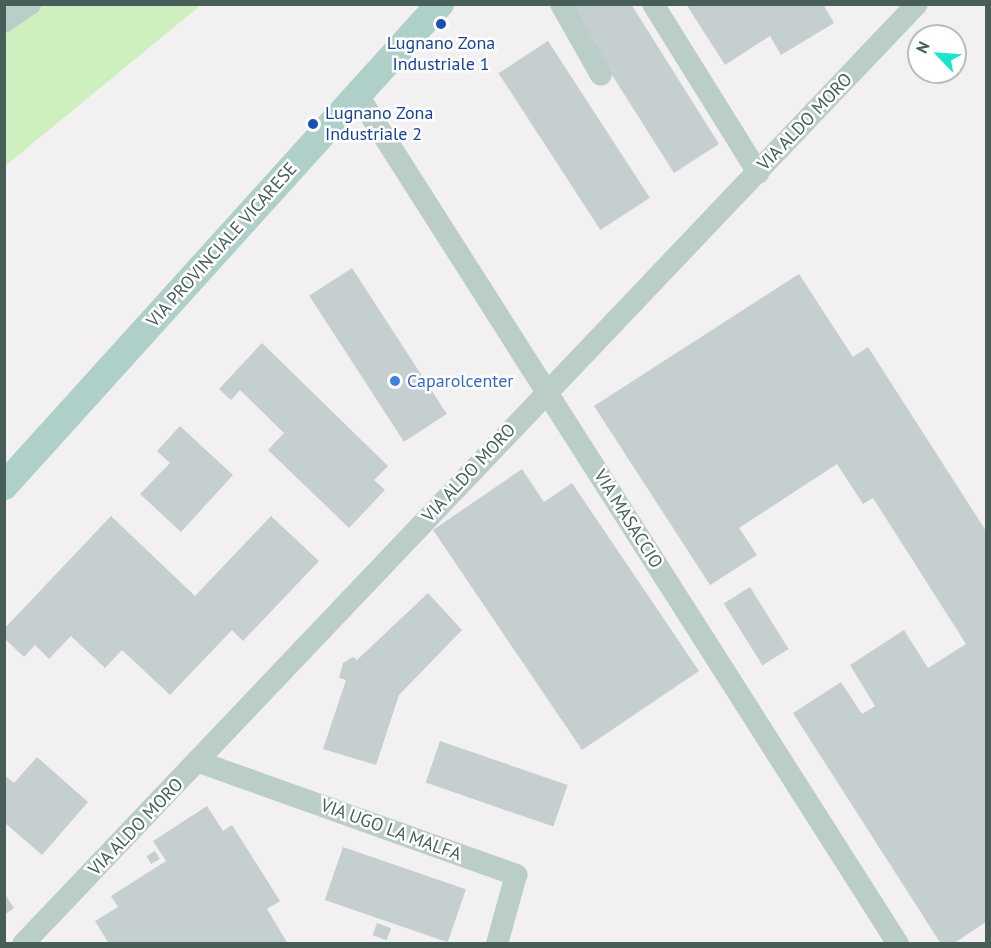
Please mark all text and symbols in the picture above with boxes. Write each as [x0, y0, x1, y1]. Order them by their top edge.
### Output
marker: Lugnano Zona Industriale 1 [434, 17, 448, 31]
north arrow [907, 24, 967, 84]
place label: Lugnano Zona Industriale 1 [387, 33, 495, 76]
text: N [911, 38, 934, 56]
street label: VIA ALDO MORO [753, 68, 857, 176]
place label: Lugnano Zona Industriale 2 [325, 103, 434, 146]
marker: Lugnano Zona Industriale 2 [306, 117, 320, 131]
street label: VIA PROVINCIALE VICARESE [142, 158, 302, 332]
place label: Caparolcenter [407, 370, 513, 392]
marker: Caparolcenter [388, 374, 402, 388]
street label: VIA ALDO MORO [417, 419, 521, 527]
street label: VIA MASACCIO [589, 465, 667, 573]
street label: VIA ALDO MORO [84, 773, 188, 881]
street label: VIA UGO LA MALFA [317, 794, 465, 866]

